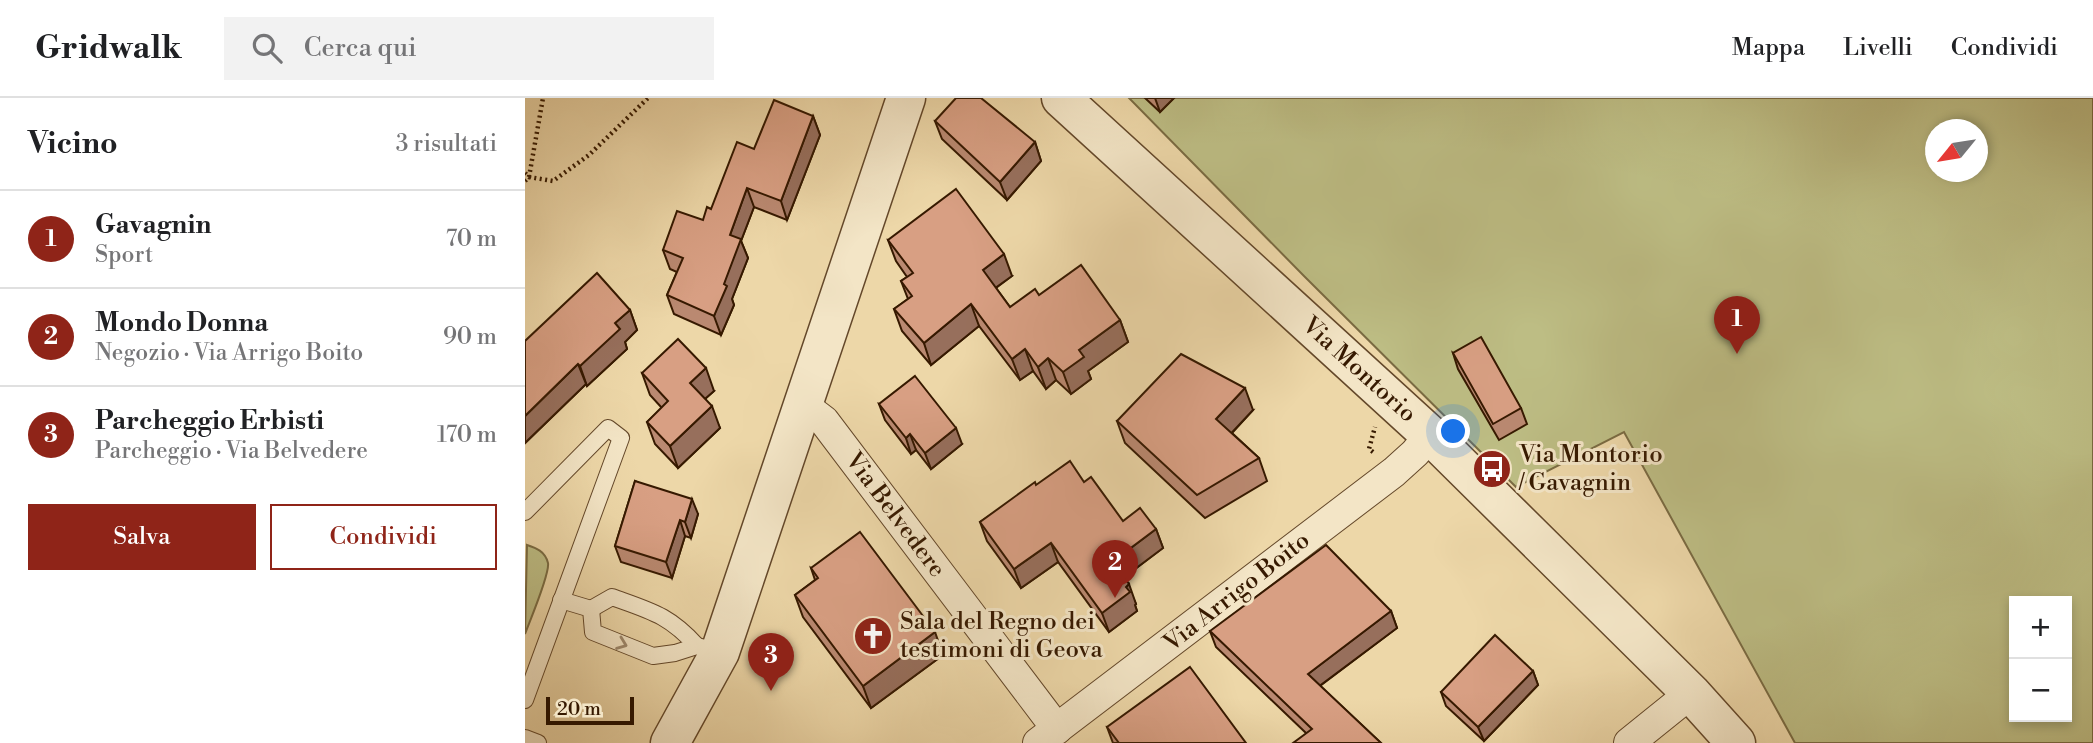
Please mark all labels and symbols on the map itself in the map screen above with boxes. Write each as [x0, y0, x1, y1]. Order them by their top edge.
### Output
north arrow [1925, 119, 1988, 182]
pin: 1 [1714, 296, 1760, 354]
street label: Via Montorio [1295, 310, 1422, 429]
your location [1436, 414, 1470, 448]
place label: Via Montorio / Gavagnin [1518, 440, 1663, 498]
street label: Via Belvedere [838, 446, 952, 583]
bus stop icon: Via Montorio / Gavagnin [1471, 448, 1513, 490]
street label: Via Arrigo Boito [1157, 526, 1316, 659]
pin: 2 [1092, 540, 1138, 598]
place label: Sala del Regno dei testimoni di Geova [900, 607, 1103, 665]
church icon: Sala del Regno dei testimoni di Geova [852, 615, 894, 657]
pin: 3 [748, 633, 794, 691]
one-way arrow [615, 635, 627, 649]
scale bar [546, 694, 633, 726]

